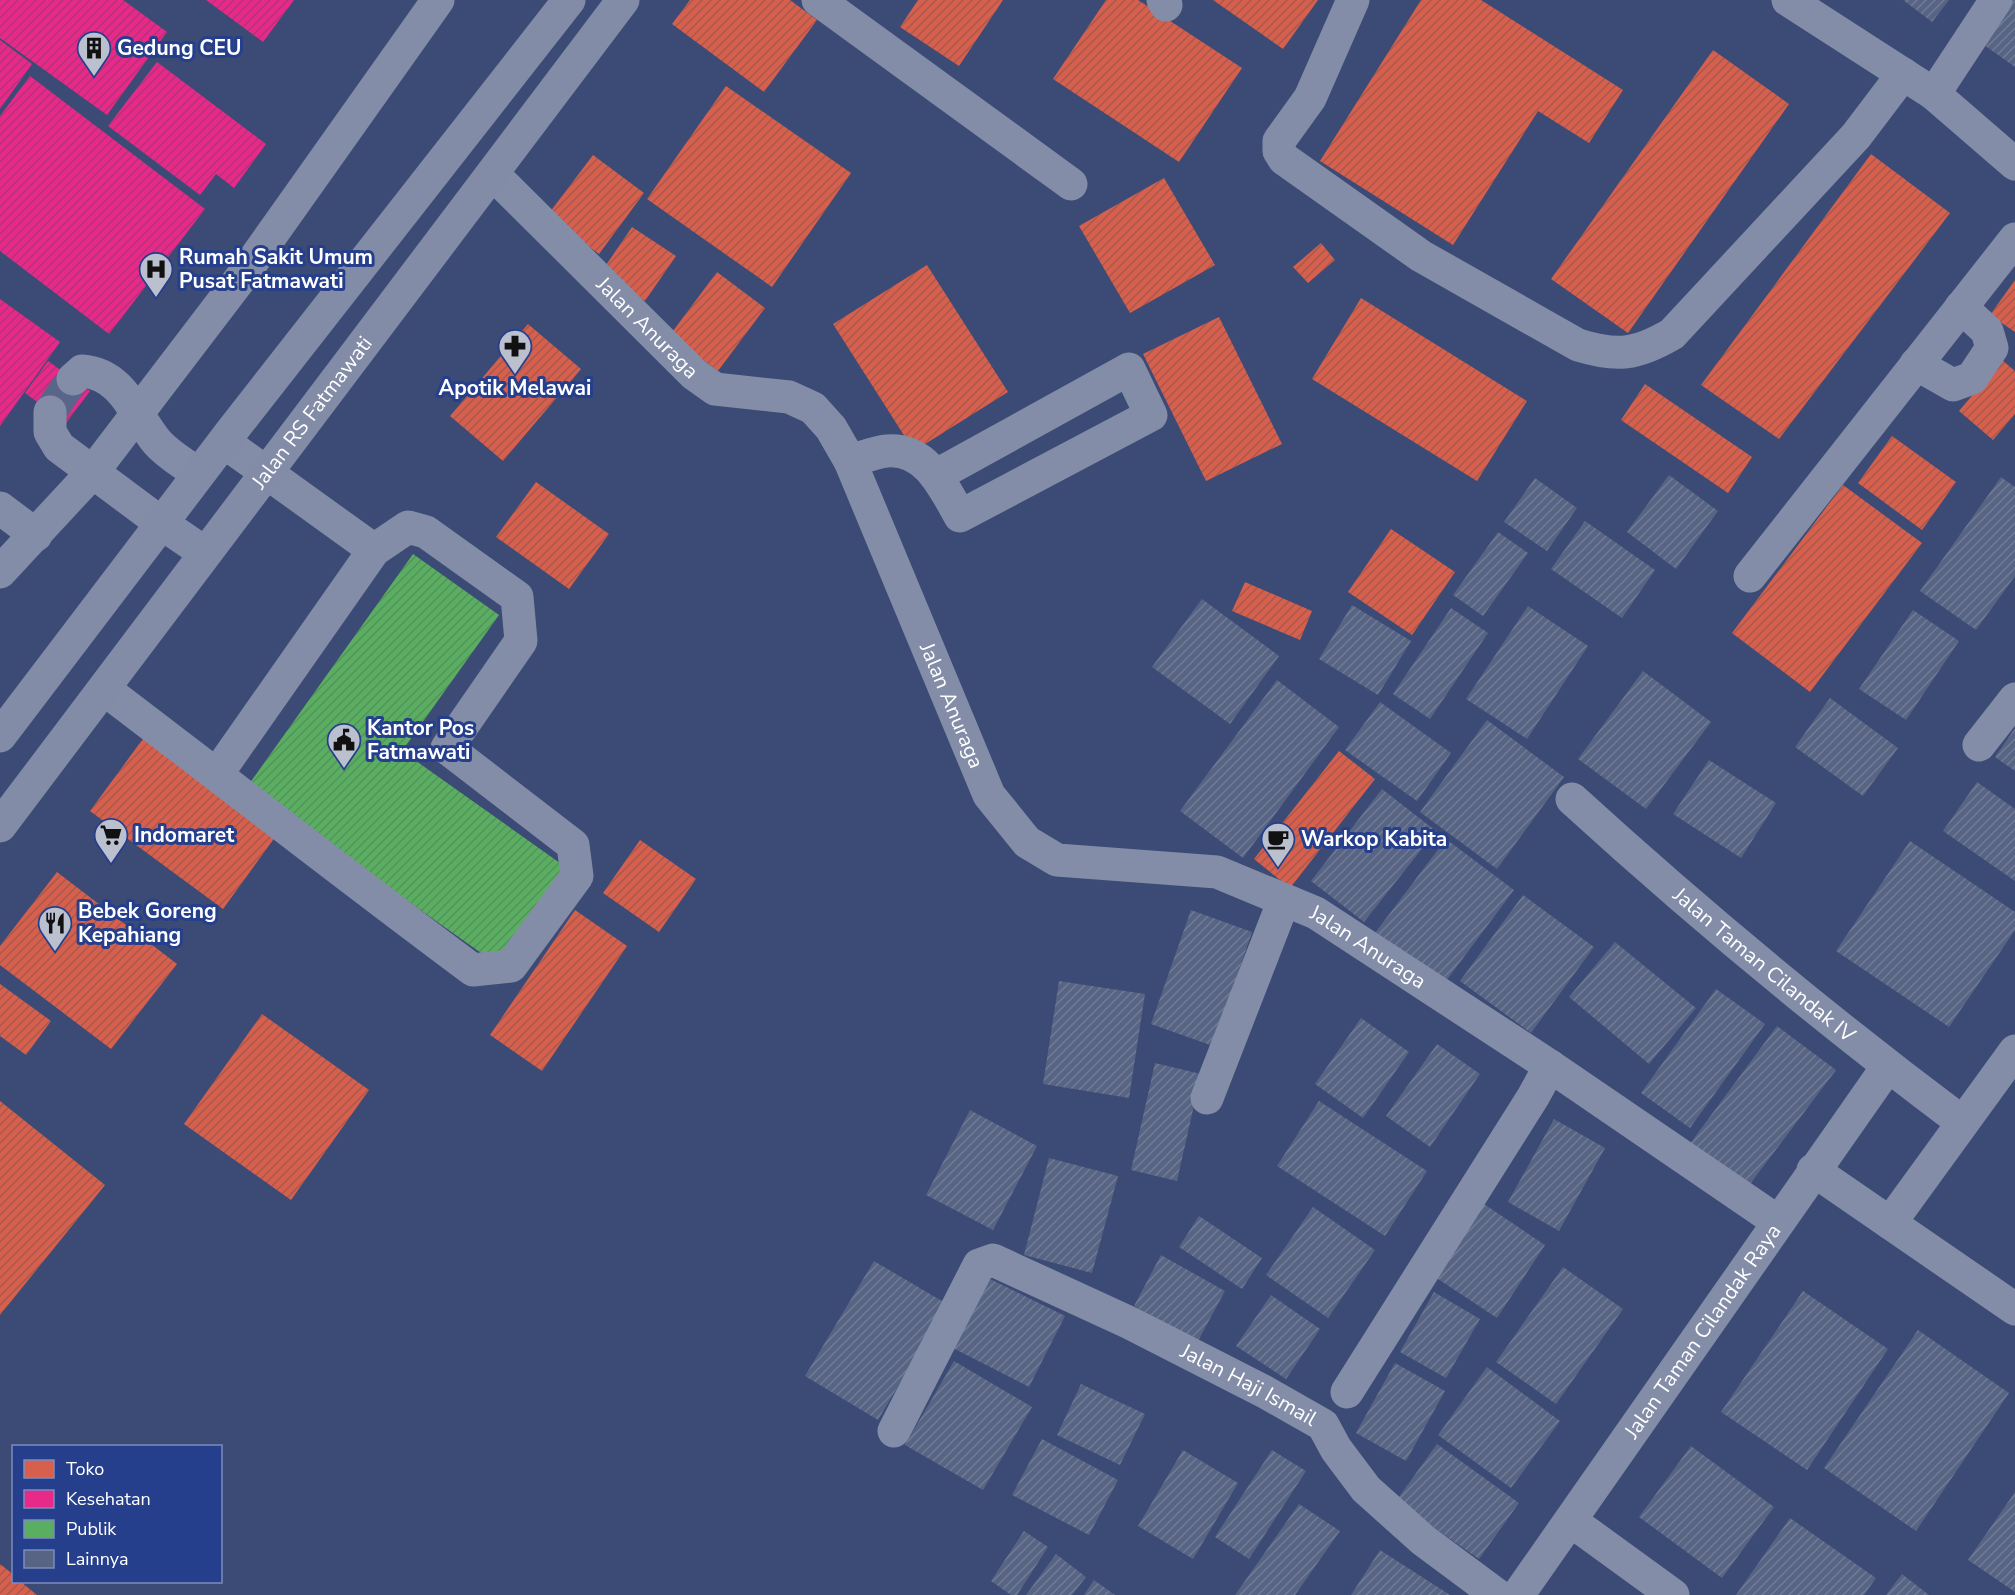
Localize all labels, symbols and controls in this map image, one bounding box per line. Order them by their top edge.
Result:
building icon: Gedung CEU [76,30,112,77]
place label: Gedung CEU [117,34,242,62]
place label: Rumah Sakit Umum Pusat Fatmawati [179,243,373,295]
hospital icon: Rumah Sakit Umum Pusat Fatmawati [138,251,174,298]
street label: Jalan Anuraga [590,270,705,385]
pharmacy icon: Apotik Melawai [497,328,533,375]
street label: Jalan RS Fatmawati [245,330,379,495]
place label: Apotik Melawai [439,374,591,402]
street label: Jalan Anuraga [913,637,990,773]
place label: Kantor Pos Fatmawati [367,714,474,766]
public building icon: Kantor Pos Fatmawati [326,722,362,769]
supermarket icon: Indomaret [93,817,129,864]
place label: Indomaret [134,821,235,849]
cafe icon: Warkop Kabita [1260,821,1296,868]
place label: Warkop Kabita [1301,825,1447,853]
street label: Jalan Taman Cilandak IV [1666,881,1862,1049]
place label: Bebek Goreng Kepahiang [78,897,217,949]
street label: Jalan Anuraga [1305,898,1432,995]
restaurant icon: Bebek Goreng Kepahiang [37,905,73,952]
street label: Jalan Taman Cilandak Raya [1617,1218,1787,1445]
street label: Jalan Haji Ismail [1175,1337,1323,1433]
legend [12,1445,222,1583]
text: Toko [66,1457,104,1481]
text: Kesehatan [66,1487,151,1511]
text: Publik [66,1517,117,1541]
text: Lainnya [66,1547,128,1571]

